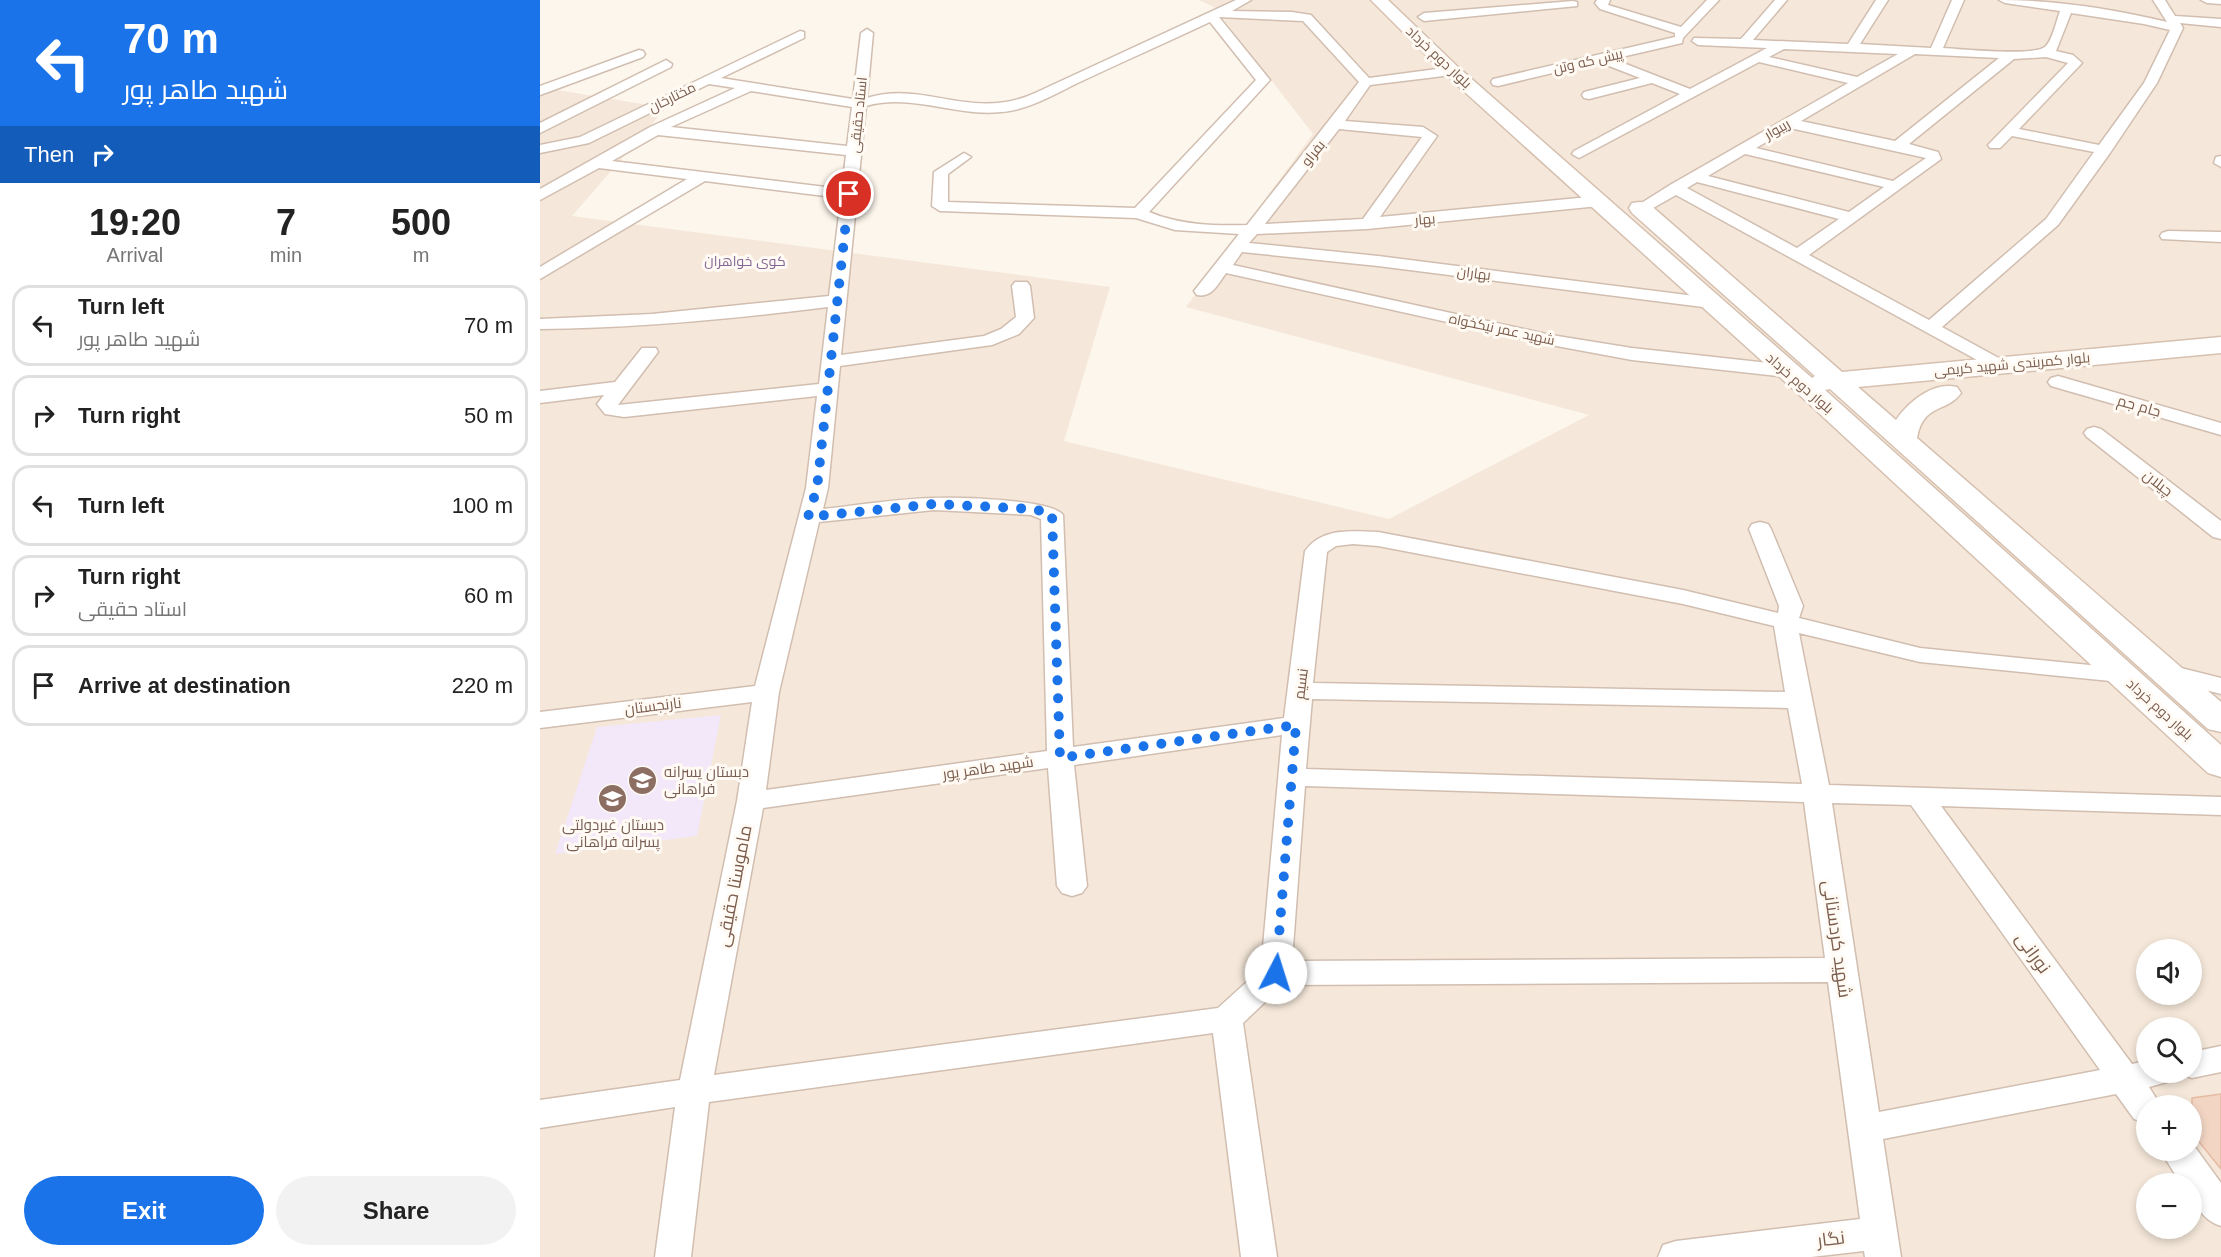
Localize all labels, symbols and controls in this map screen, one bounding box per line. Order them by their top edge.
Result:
text: 70 m [123,15,219,62]
street label: بلوار دوم خرداد [1402,23,1475,93]
icon: left [24,24,102,102]
street label: پیش که وتن [1552,45,1625,79]
text: شهید طاهر پور [123,75,288,105]
street label: استاد حقیقی [846,76,870,154]
street label: مختارخان [646,79,698,115]
street label: ریبوار [1760,115,1793,143]
street label: بفراو [1298,137,1328,169]
icon: right [86,138,119,171]
text: Then [24,142,74,167]
pin [823,168,874,219]
icon: arrive [832,177,865,210]
text: 19:20 [89,202,181,243]
text: 7 [276,202,296,243]
text: 500 [391,202,451,243]
street label: بهار [1413,210,1436,228]
text: Arrival [107,244,163,266]
text: min [270,244,302,266]
text: m [413,244,429,266]
district label: کوی خواهران [704,253,786,269]
street label: بهاران [1456,263,1492,283]
text: Turn left [78,294,164,319]
icon: left [27,309,60,342]
street label: شهید عمر نیکخواه [1448,310,1556,348]
text: 70 m [464,313,513,338]
text: شهید طاهر پور [78,328,200,350]
street label: بلوار دوم خرداد [1762,349,1837,418]
street label: بلوار کمربندی شهید کریمی [1933,349,2091,379]
street label: جام جم [2115,391,2163,422]
icon: right [27,399,60,432]
text: Turn right [78,403,180,428]
text: 50 m [464,403,513,428]
street label: چیلان [2139,466,2176,501]
icon: left [27,489,60,522]
text: Turn left [78,493,164,518]
text: 100 m [452,493,513,518]
text: Turn right [78,564,180,589]
icon: right [27,579,60,612]
text: 60 m [464,583,513,608]
text: استاد حقیقی [78,598,187,620]
street label: نسیم [1290,667,1313,701]
icon: arrive [27,669,60,702]
text: Arrive at destination [78,673,291,698]
text: 220 m [452,673,513,698]
street label: بلوار دوم خرداد [2122,675,2196,744]
street label: نارنجستان [624,694,683,719]
street label: شهید طاهر پور [940,753,1035,784]
place label: دبستان پسرانه فراهانی [664,763,749,799]
school or university icon: دبستان پسرانه فراهانی [627,765,659,797]
school or university icon: دبستان غیردولتی پسرانه فراهانی [597,782,629,814]
place label: دبستان غیردولتی پسرانه فراهانی [562,816,664,852]
street label: ماموستا حقیقی [712,823,757,949]
street label: شهید کردستانی [1818,879,1855,999]
street label: نورانی [2011,929,2054,978]
map controls [2136,939,2202,1239]
button: sound [2136,939,2202,1005]
position arrow [1244,941,1308,1005]
button: search [2136,1017,2202,1083]
button: + [2136,1095,2202,1161]
button: − [2136,1173,2202,1239]
button: Exit [24,1176,264,1245]
button: Share [276,1176,516,1245]
street label: نگار [1815,1227,1846,1252]

